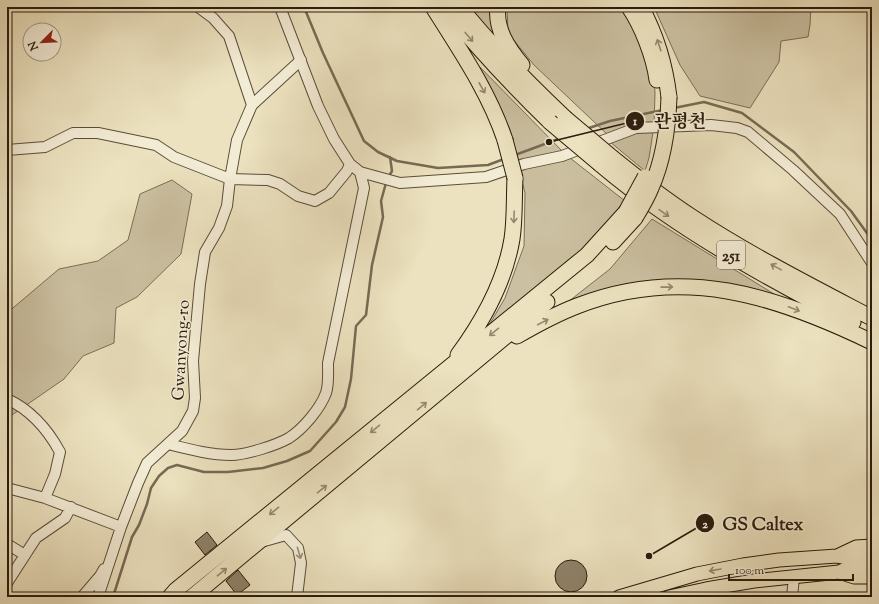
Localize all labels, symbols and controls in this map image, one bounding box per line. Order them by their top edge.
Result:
north arrow [22,22,62,62]
one-way arrow [464,32,473,42]
text: N [25,38,43,54]
one-way arrow [654,39,662,51]
one-way arrow [479,82,487,94]
callout: 관평천 [625,106,714,136]
text: 관평천 [654,110,706,136]
text: 1 [632,113,638,131]
one-way arrow [659,209,670,217]
one-way arrow [510,210,517,223]
road number: 251 [717,241,745,269]
one-way arrow [770,263,782,270]
one-way arrow [660,283,673,291]
street label: Gwanyong-ro [167,299,197,401]
one-way arrow [788,305,800,313]
one-way arrow [537,317,549,325]
one-way arrow [489,328,500,336]
one-way arrow [417,402,427,411]
one-way arrow [370,425,381,434]
one-way arrow [317,485,327,494]
one-way arrow [269,507,280,516]
callout: GS Caltex [695,508,812,538]
text: GS Caltex [723,513,804,539]
text: 2 [702,516,708,534]
one-way arrow [296,547,303,560]
scale bar [729,556,853,582]
text: 100 m [735,562,764,580]
one-way arrow [708,567,721,575]
one-way arrow [217,568,227,577]

